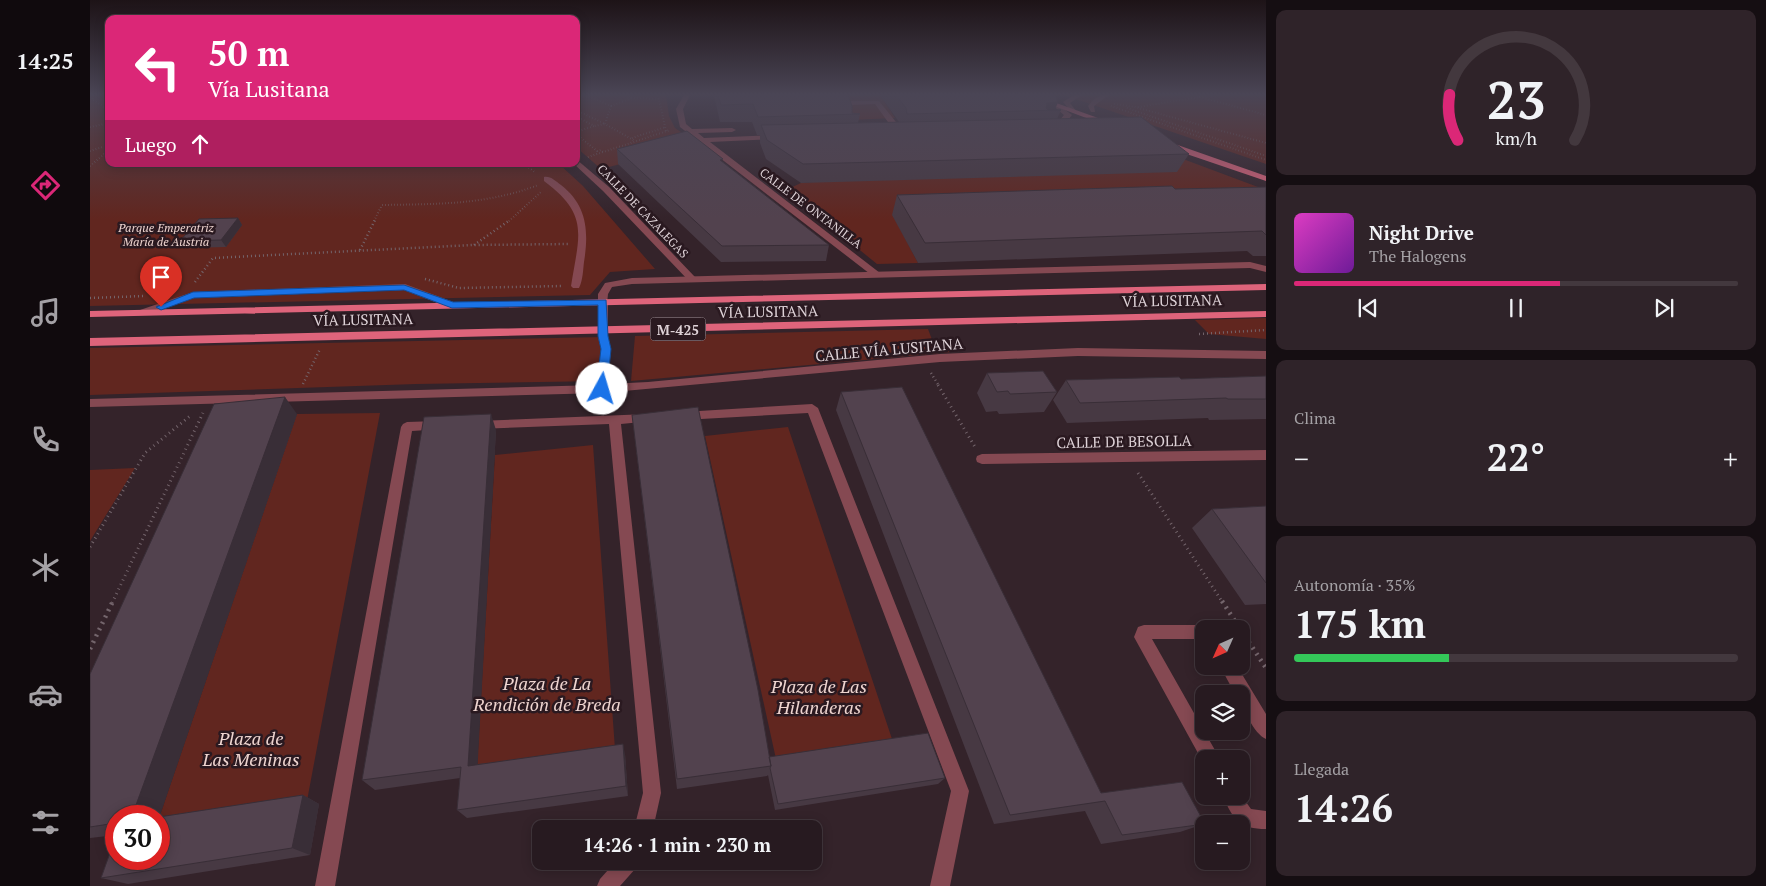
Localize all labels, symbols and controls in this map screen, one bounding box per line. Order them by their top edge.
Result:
text: 50 m [208,30,289,76]
icon: left [125,35,190,100]
text: 14:25 [16,46,74,75]
text: 23 [1487,65,1545,134]
text: Vía Lusitana [208,74,330,103]
text: km/h [1495,126,1537,150]
icon: ahead [186,130,214,158]
text: Luego [125,132,176,157]
street label: CALLE DE CAZALEGAS [594,161,692,261]
street label: CALLE DE ONTANILLA [757,165,866,252]
icon: directions [28,168,63,203]
park label: Parque Emperatriz María de Austria [117,220,215,249]
text: Night Drive [1369,220,1474,245]
text: The Halogens [1369,245,1467,267]
pin [140,256,182,307]
icon: arrive [147,263,175,291]
street label: VÍA LUSITANA [1122,289,1223,311]
icon: previous [1354,294,1382,322]
icon: pause [1502,294,1530,322]
icon: next [1650,294,1678,322]
icon: music [28,295,63,330]
street label: VÍA LUSITANA [718,300,819,322]
street label: VÍA LUSITANA [313,308,414,330]
road number: M-425 [650,318,706,340]
street label: CALLE VÍA LUSITANA [814,333,964,365]
position arrow [575,362,627,414]
text: Clima [1294,407,1336,429]
icon: phone [28,422,63,457]
street label: CALLE DE BESOLLA [1056,430,1193,452]
text: 22° [1487,432,1545,482]
text: − [1294,440,1309,477]
text: + [1723,440,1738,477]
icon: climate [28,550,63,585]
text: Autonomía · 35% [1294,574,1416,596]
text: 175 km [1294,599,1426,649]
north arrow [1195,620,1250,675]
map controls [1195,620,1250,870]
park label: Plaza de La Rendición de Breda [472,671,621,716]
park label: Plaza de Las Hilanderas [770,674,867,719]
icon: car [28,677,63,712]
button: layers [1195,685,1250,740]
park label: Plaza de Las Meninas [202,726,299,771]
button: + [1195,750,1250,805]
text: Llegada [1294,758,1349,780]
text: 14:26 [1294,783,1393,833]
icon: filters [28,805,63,840]
speed limit sign: 30 [105,805,170,870]
button: − [1195,815,1250,870]
text: 14:26 · 1 min · 230 m [583,832,771,857]

